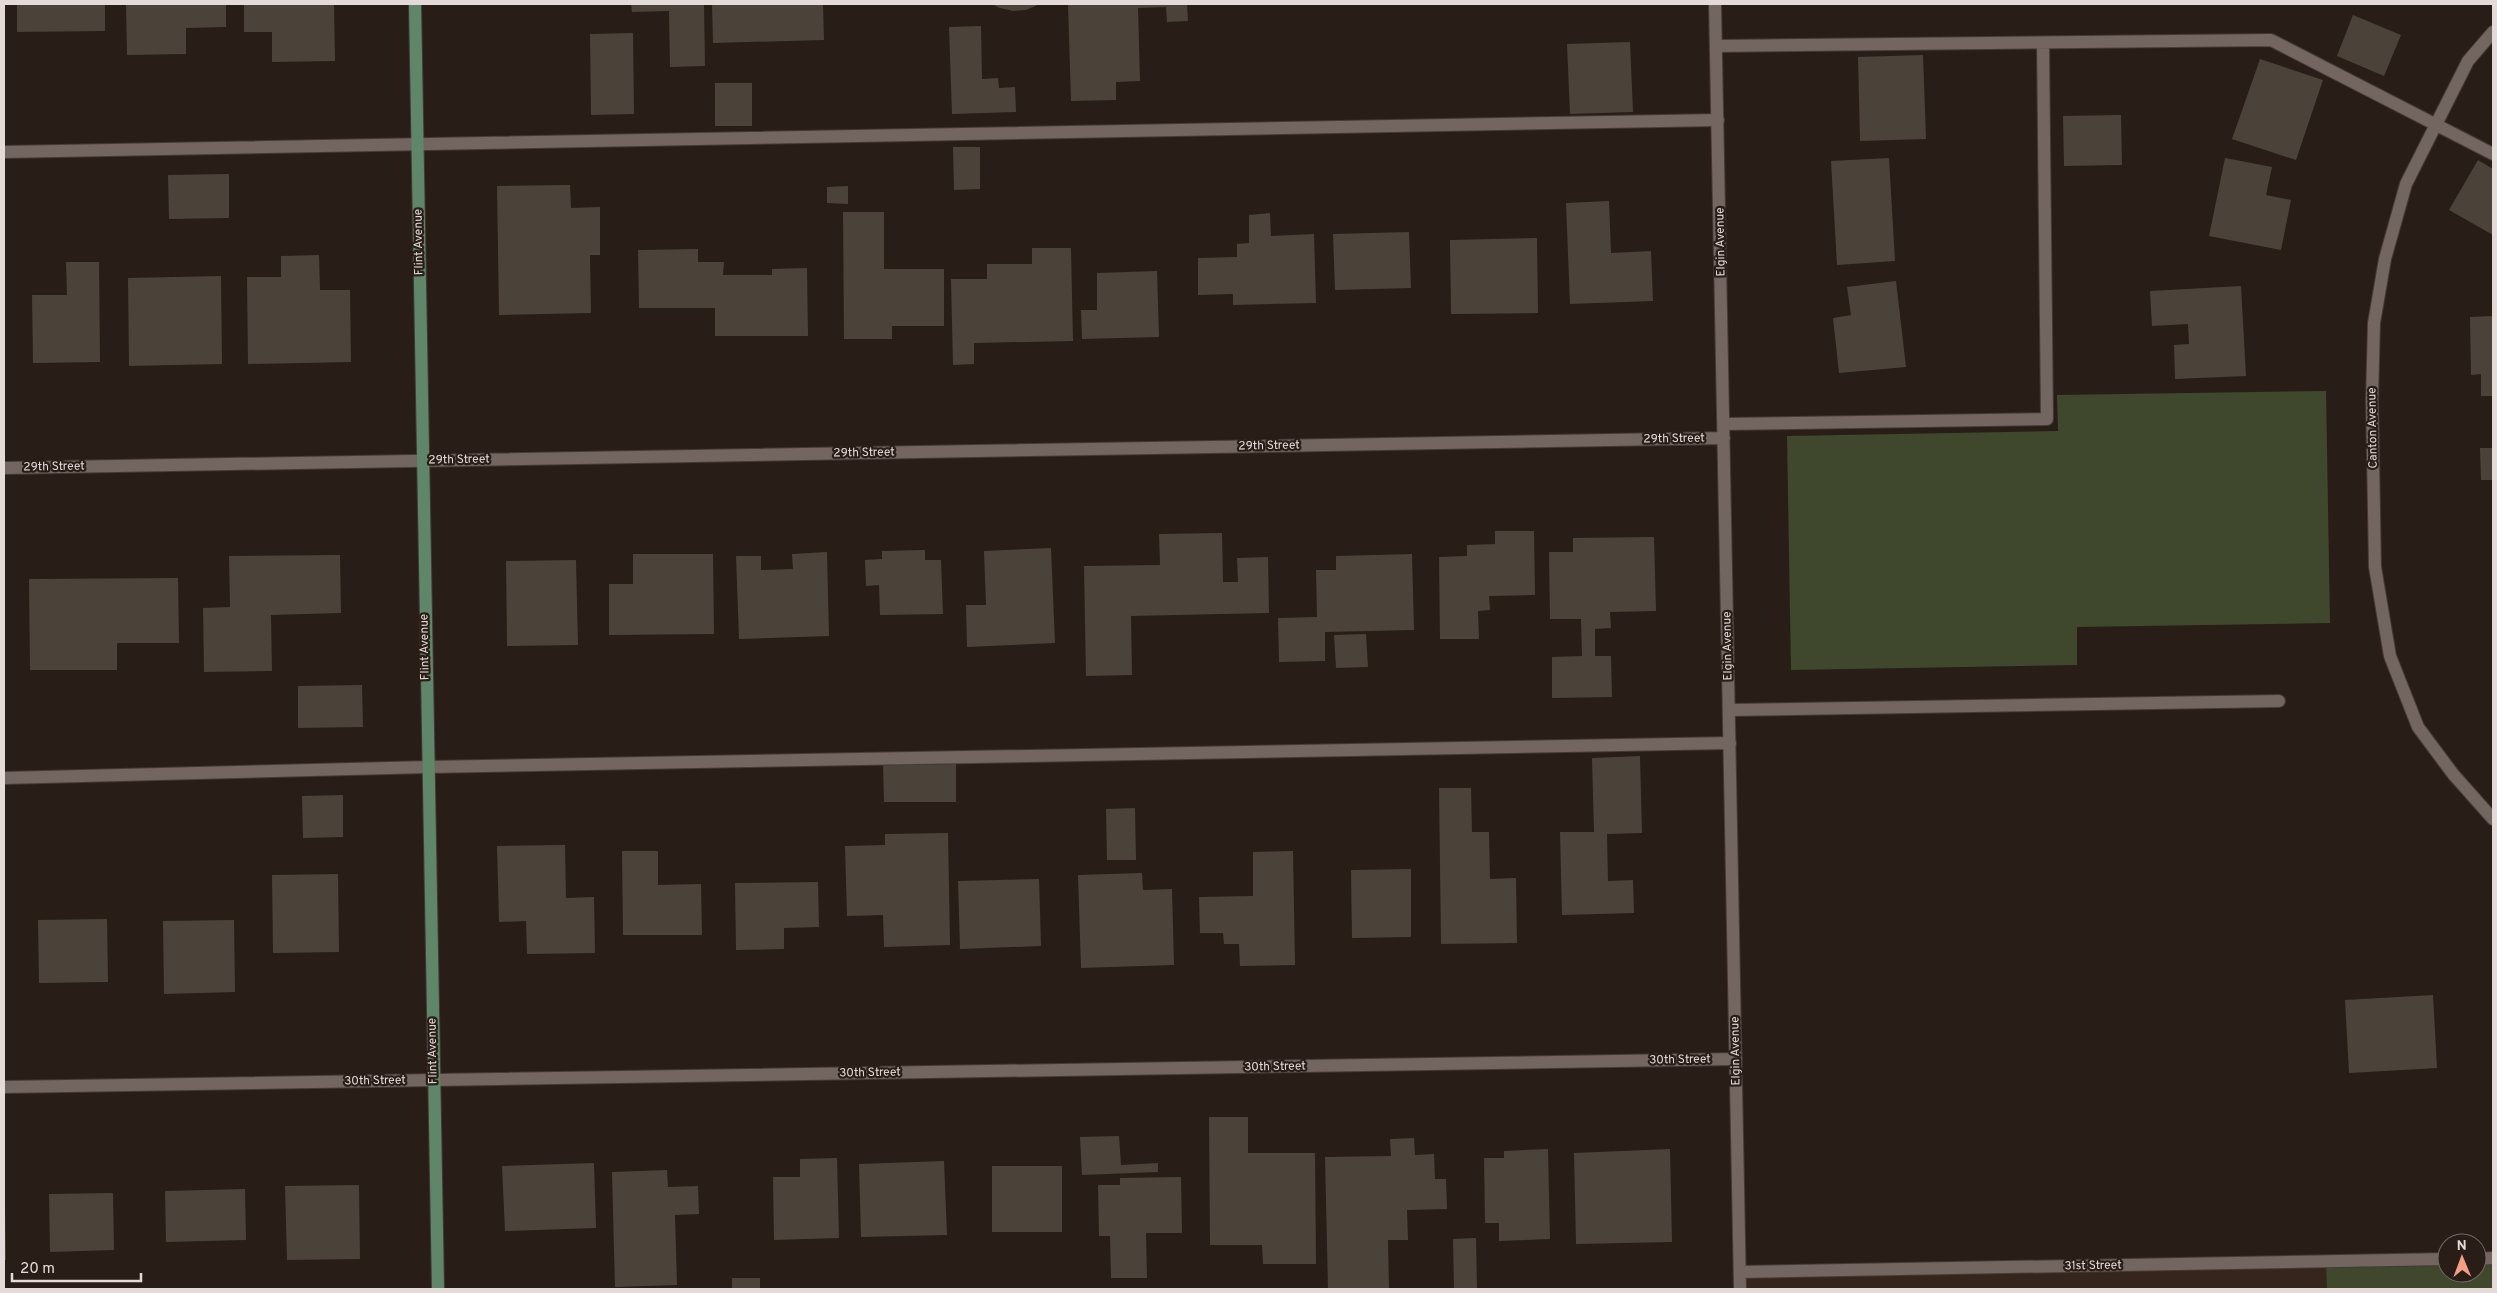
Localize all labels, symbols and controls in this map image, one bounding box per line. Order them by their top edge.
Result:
street label: Elgin Avenue [1712,207,1730,277]
street label: Flint Avenue [410,209,428,275]
street label: Canton Avenue [2364,387,2382,469]
street label: 29th Street [1643,430,1705,448]
street label: 29th Street [1238,437,1300,455]
street label: 29th Street [833,444,895,462]
street label: 29th Street [428,451,490,469]
street label: 29th Street [23,458,85,476]
street label: Elgin Avenue [1719,611,1737,681]
street label: Flint Avenue [416,614,434,680]
street label: Elgin Avenue [1727,1016,1745,1086]
street label: Flint Avenue [424,1018,442,1084]
street label: 30th Street [1649,1051,1711,1069]
street label: 30th Street [1244,1058,1306,1076]
street label: 30th Street [839,1064,901,1082]
street label: 30th Street [344,1072,406,1090]
north arrow [2437,1233,2487,1283]
text: N [2457,1238,2467,1255]
scale bar [12,1250,141,1282]
street label: 31st Street [2064,1258,2122,1274]
text: 20 m [20,1260,55,1279]

